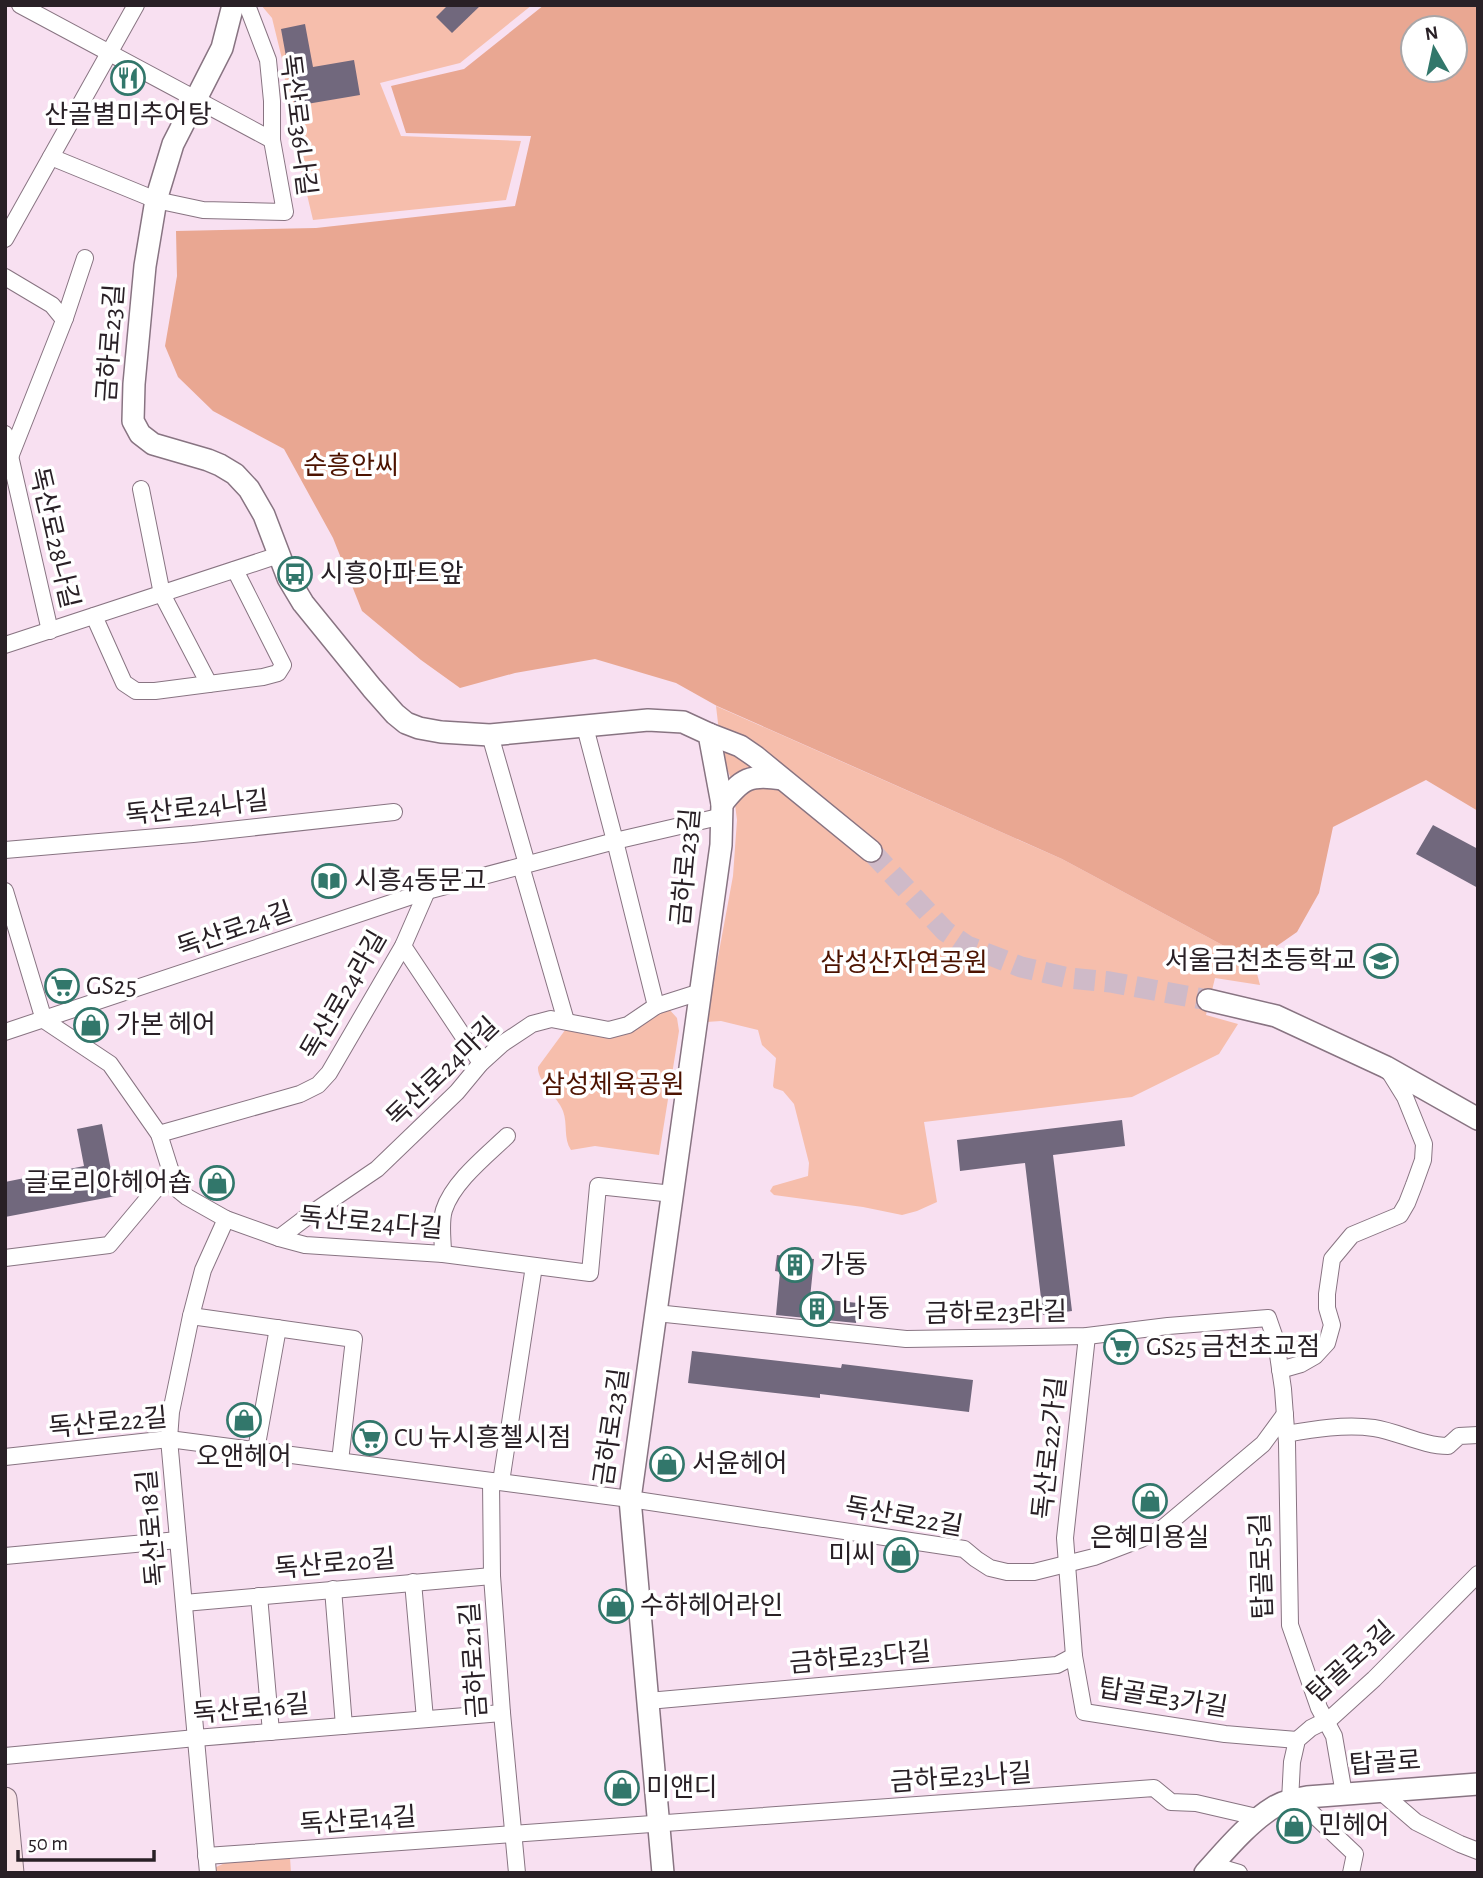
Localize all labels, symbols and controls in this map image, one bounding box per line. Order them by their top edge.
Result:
north arrow [1399,14,1469,84]
text: N [1424,23,1440,44]
street label: 독산로36나길 [276,53,321,197]
restaurant icon: 산골별미추어탕 [109,59,147,97]
place label: 산골별미추어탕 [44,101,212,128]
street label: 금하로23길 [93,283,128,403]
park label: 순흥안씨 [303,452,399,479]
street label: 독산로28나길 [25,465,84,611]
bus stop icon: 시흥아파트앞 [276,555,314,593]
place label: 시흥아파트앞 [320,560,464,587]
street label: 독산로24나길 [124,787,270,828]
street label: 금하로23길 [667,807,704,927]
library icon: 시흥4동문고 [310,862,348,900]
place label: 시흥4동문고 [354,867,486,894]
street label: 독산로24길 [174,897,296,962]
street label: 독산로24라길 [296,926,391,1064]
school or university icon: 서울금천초등학교 [1362,942,1400,980]
place label: 서울금천초등학교 [1165,947,1356,974]
park label: 삼성산자연공원 [820,949,988,976]
supermarket icon: GS25 [43,967,81,1005]
place label: GS25 [86,973,137,999]
shop icon: 가본 헤어 [72,1006,110,1044]
place label: 가본 헤어 [116,1011,216,1038]
street label: 독산로24마길 [382,1012,504,1131]
park label: 삼성체육공원 [541,1071,685,1098]
shop icon: 글로리아헤어숍 [198,1164,236,1202]
place label: 글로리아헤어숍 [25,1169,192,1196]
street label: 독산로24다길 [298,1203,444,1242]
building icon: 가동 [776,1246,814,1284]
place label: 가동 [820,1251,868,1278]
building icon: 나동 [798,1290,836,1328]
place label: 나동 [842,1295,890,1322]
street label: 금하로23라길 [925,1298,1067,1327]
supermarket icon: GS25 금천초교점 [1102,1328,1140,1366]
place label: GS25 금천초교점 [1146,1333,1320,1360]
street label: 금하로23길 [590,1367,633,1487]
street label: 독산로22가길 [1029,1375,1070,1521]
shop icon: 오앤헤어 [225,1401,263,1439]
street label: 독산로22길 [47,1404,169,1441]
supermarket icon: CU 뉴시흥첼시점 [351,1419,389,1457]
place label: CU 뉴시흥첼시점 [394,1424,572,1451]
place label: 오앤헤어 [196,1443,292,1470]
shop icon: 서윤헤어 [648,1445,686,1483]
place label: 서윤헤어 [692,1450,788,1477]
street label: 독산로18길 [133,1469,170,1587]
shop icon: 은혜미용실 [1131,1482,1169,1520]
street label: 독산로22길 [843,1493,965,1540]
street label: 탑골로5길 [1246,1512,1277,1620]
place label: 은혜미용실 [1090,1524,1210,1551]
shop icon: 미씨 [882,1536,920,1574]
place label: 미씨 [828,1541,876,1568]
street label: 독산로20길 [273,1545,397,1582]
shop icon: 수하헤어라인 [597,1587,635,1625]
place label: 수하헤어라인 [640,1592,784,1619]
street label: 금하로21길 [456,1601,491,1719]
street label: 탑골로3길 [1302,1616,1399,1707]
street label: 금하로23다길 [788,1638,932,1677]
street label: 탑골로3가길 [1097,1674,1230,1721]
street label: 독산로16길 [192,1690,310,1727]
street label: 탑골로 [1348,1747,1422,1778]
street label: 금하로23나길 [889,1759,1033,1796]
shop icon: 미앤디 [603,1769,641,1807]
place label: 미앤디 [646,1774,718,1801]
street label: 독산로14길 [299,1803,417,1838]
shop icon: 민헤어 [1275,1807,1313,1845]
place label: 민헤어 [1318,1812,1390,1839]
scale bar [18,1818,154,1862]
text: 50 m [28,1833,68,1854]

